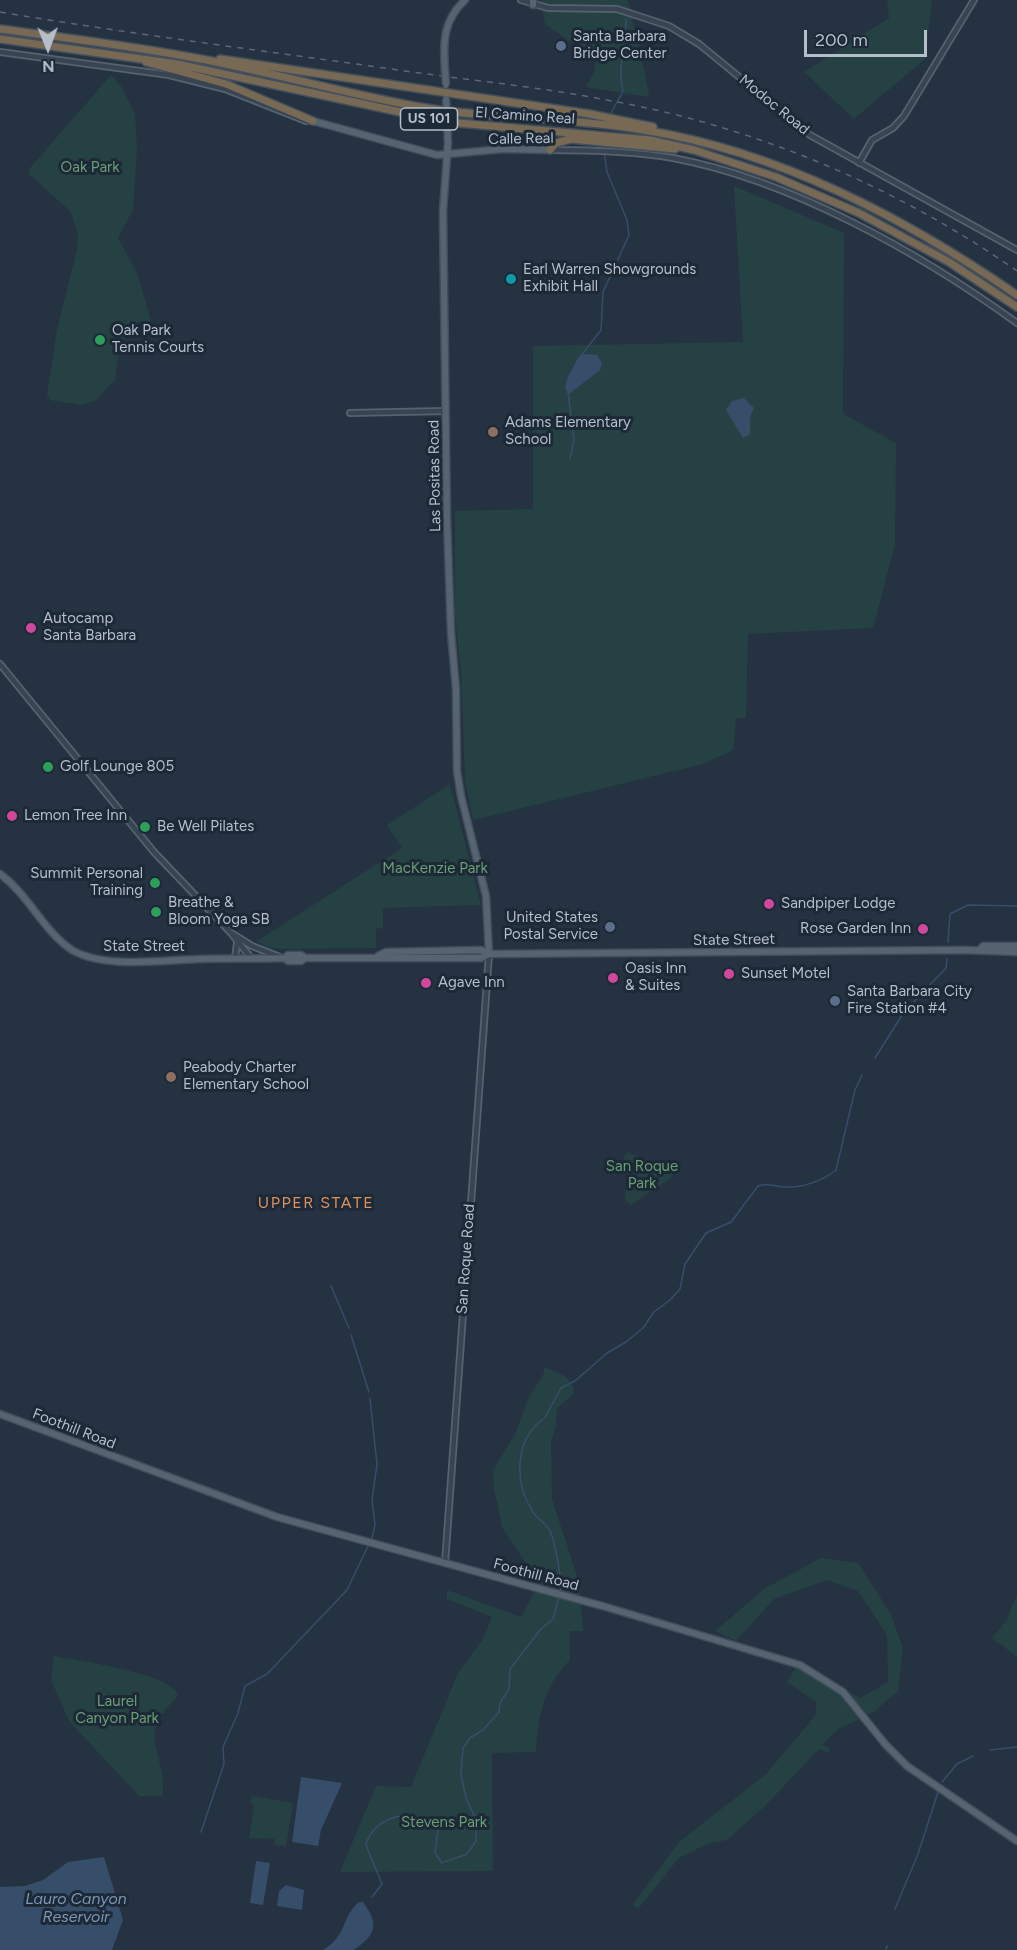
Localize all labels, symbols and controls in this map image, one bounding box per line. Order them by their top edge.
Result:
north arrow [18,18,78,78]
scale bar [807,18,930,56]
place label: Santa Barbara Bridge Center [573,28,666,63]
text: 200 m [815,29,868,51]
marker: Santa Barbara Bridge Center [554,39,568,53]
text: N [42,57,55,76]
street label: Modoc Road [735,71,813,139]
street label: El Camino Real [475,104,575,128]
road number: US 101 [400,108,458,130]
street label: Calle Real [488,129,554,149]
park label: Oak Park [61,159,119,177]
place label: Earl Warren Showgrounds Exhibit Hall [523,261,696,296]
marker: Earl Warren Showgrounds Exhibit Hall [504,272,518,286]
place label: Oak Park Tennis Courts [112,322,204,357]
marker: Oak Park Tennis Courts [93,333,107,347]
place label: Adams Elementary School [505,414,631,449]
street label: Las Positas Road [425,420,445,532]
marker: Adams Elementary School [486,425,500,439]
place label: Autocamp Santa Barbara [43,610,136,645]
marker: Autocamp Santa Barbara [24,621,38,635]
place label: Golf Lounge 805 [60,758,174,776]
marker: Golf Lounge 805 [41,760,55,774]
place label: Lemon Tree Inn [24,807,127,825]
marker: Lemon Tree Inn [5,809,19,823]
place label: Be Well Pilates [157,818,254,836]
marker: Be Well Pilates [138,820,152,834]
park label: MacKenzie Park [382,860,488,878]
place label: Summit Personal Training [30,865,143,900]
marker: Summit Personal Training [148,876,162,890]
place label: Breathe & Bloom Yoga SB [168,894,270,929]
place label: Sandpiper Lodge [781,895,895,913]
marker: Sandpiper Lodge [762,897,776,911]
marker: Breathe & Bloom Yoga SB [149,905,163,919]
place label: United States Postal Service [503,909,598,944]
marker: United States Postal Service [603,920,617,934]
place label: Rose Garden Inn [800,920,911,938]
marker: Rose Garden Inn [916,922,930,936]
street label: State Street [693,930,775,950]
street label: State Street [103,938,185,956]
place label: Oasis Inn & Suites [625,960,686,995]
place label: Sunset Motel [741,965,830,983]
marker: Sunset Motel [722,967,736,981]
marker: Oasis Inn & Suites [606,971,620,985]
place label: Agave Inn [438,974,505,992]
marker: Agave Inn [419,976,433,990]
place label: Santa Barbara City Fire Station #4 [847,983,972,1018]
marker: Santa Barbara City Fire Station #4 [828,994,842,1008]
place label: Peabody Charter Elementary School [183,1059,309,1094]
marker: Peabody Charter Elementary School [164,1070,178,1084]
park label: San Roque Park [606,1158,678,1193]
district label: UPPER STATE [258,1193,374,1213]
street label: San Roque Road [453,1203,479,1315]
street label: Foothill Road [30,1405,118,1453]
street label: Foothill Road [491,1555,581,1595]
park label: Laurel Canyon Park [75,1693,159,1728]
park label: Stevens Park [401,1814,487,1832]
water label: Lauro Canyon Reservoir [25,1889,127,1927]

